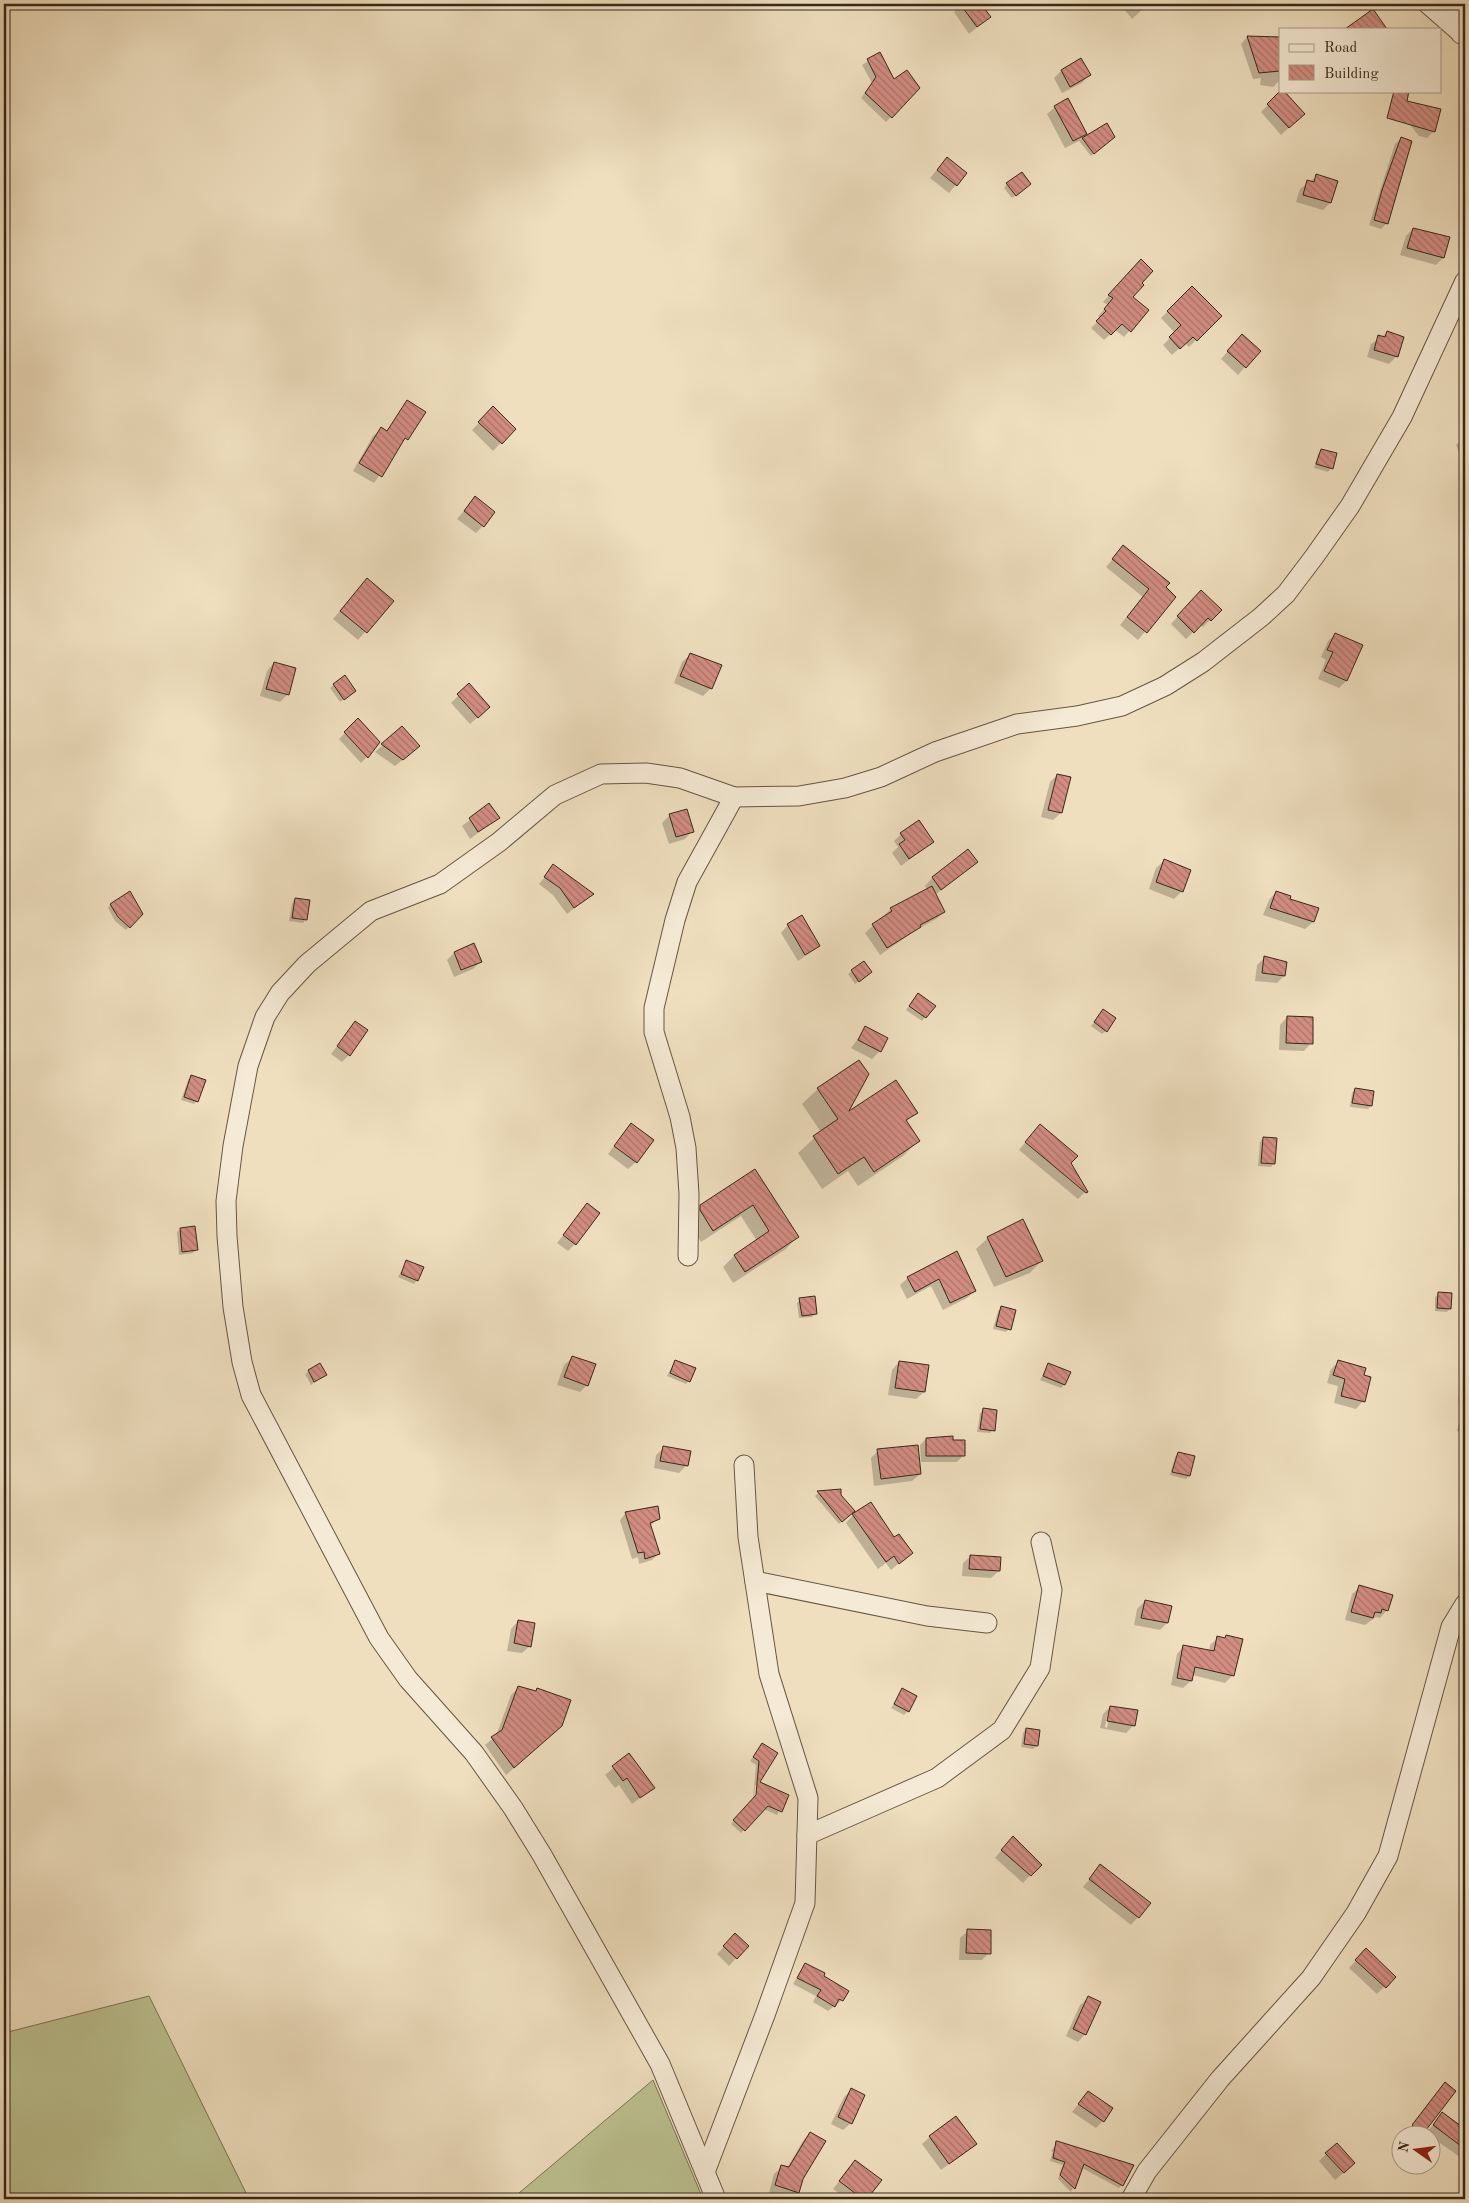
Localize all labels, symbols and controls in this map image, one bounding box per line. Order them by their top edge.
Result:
legend [1279,28,1442,92]
text: Road [1324,41,1358,56]
text: Building [1324,67,1379,82]
north arrow [1392,2126,1442,2176]
text: N [1396,2140,1413,2154]

